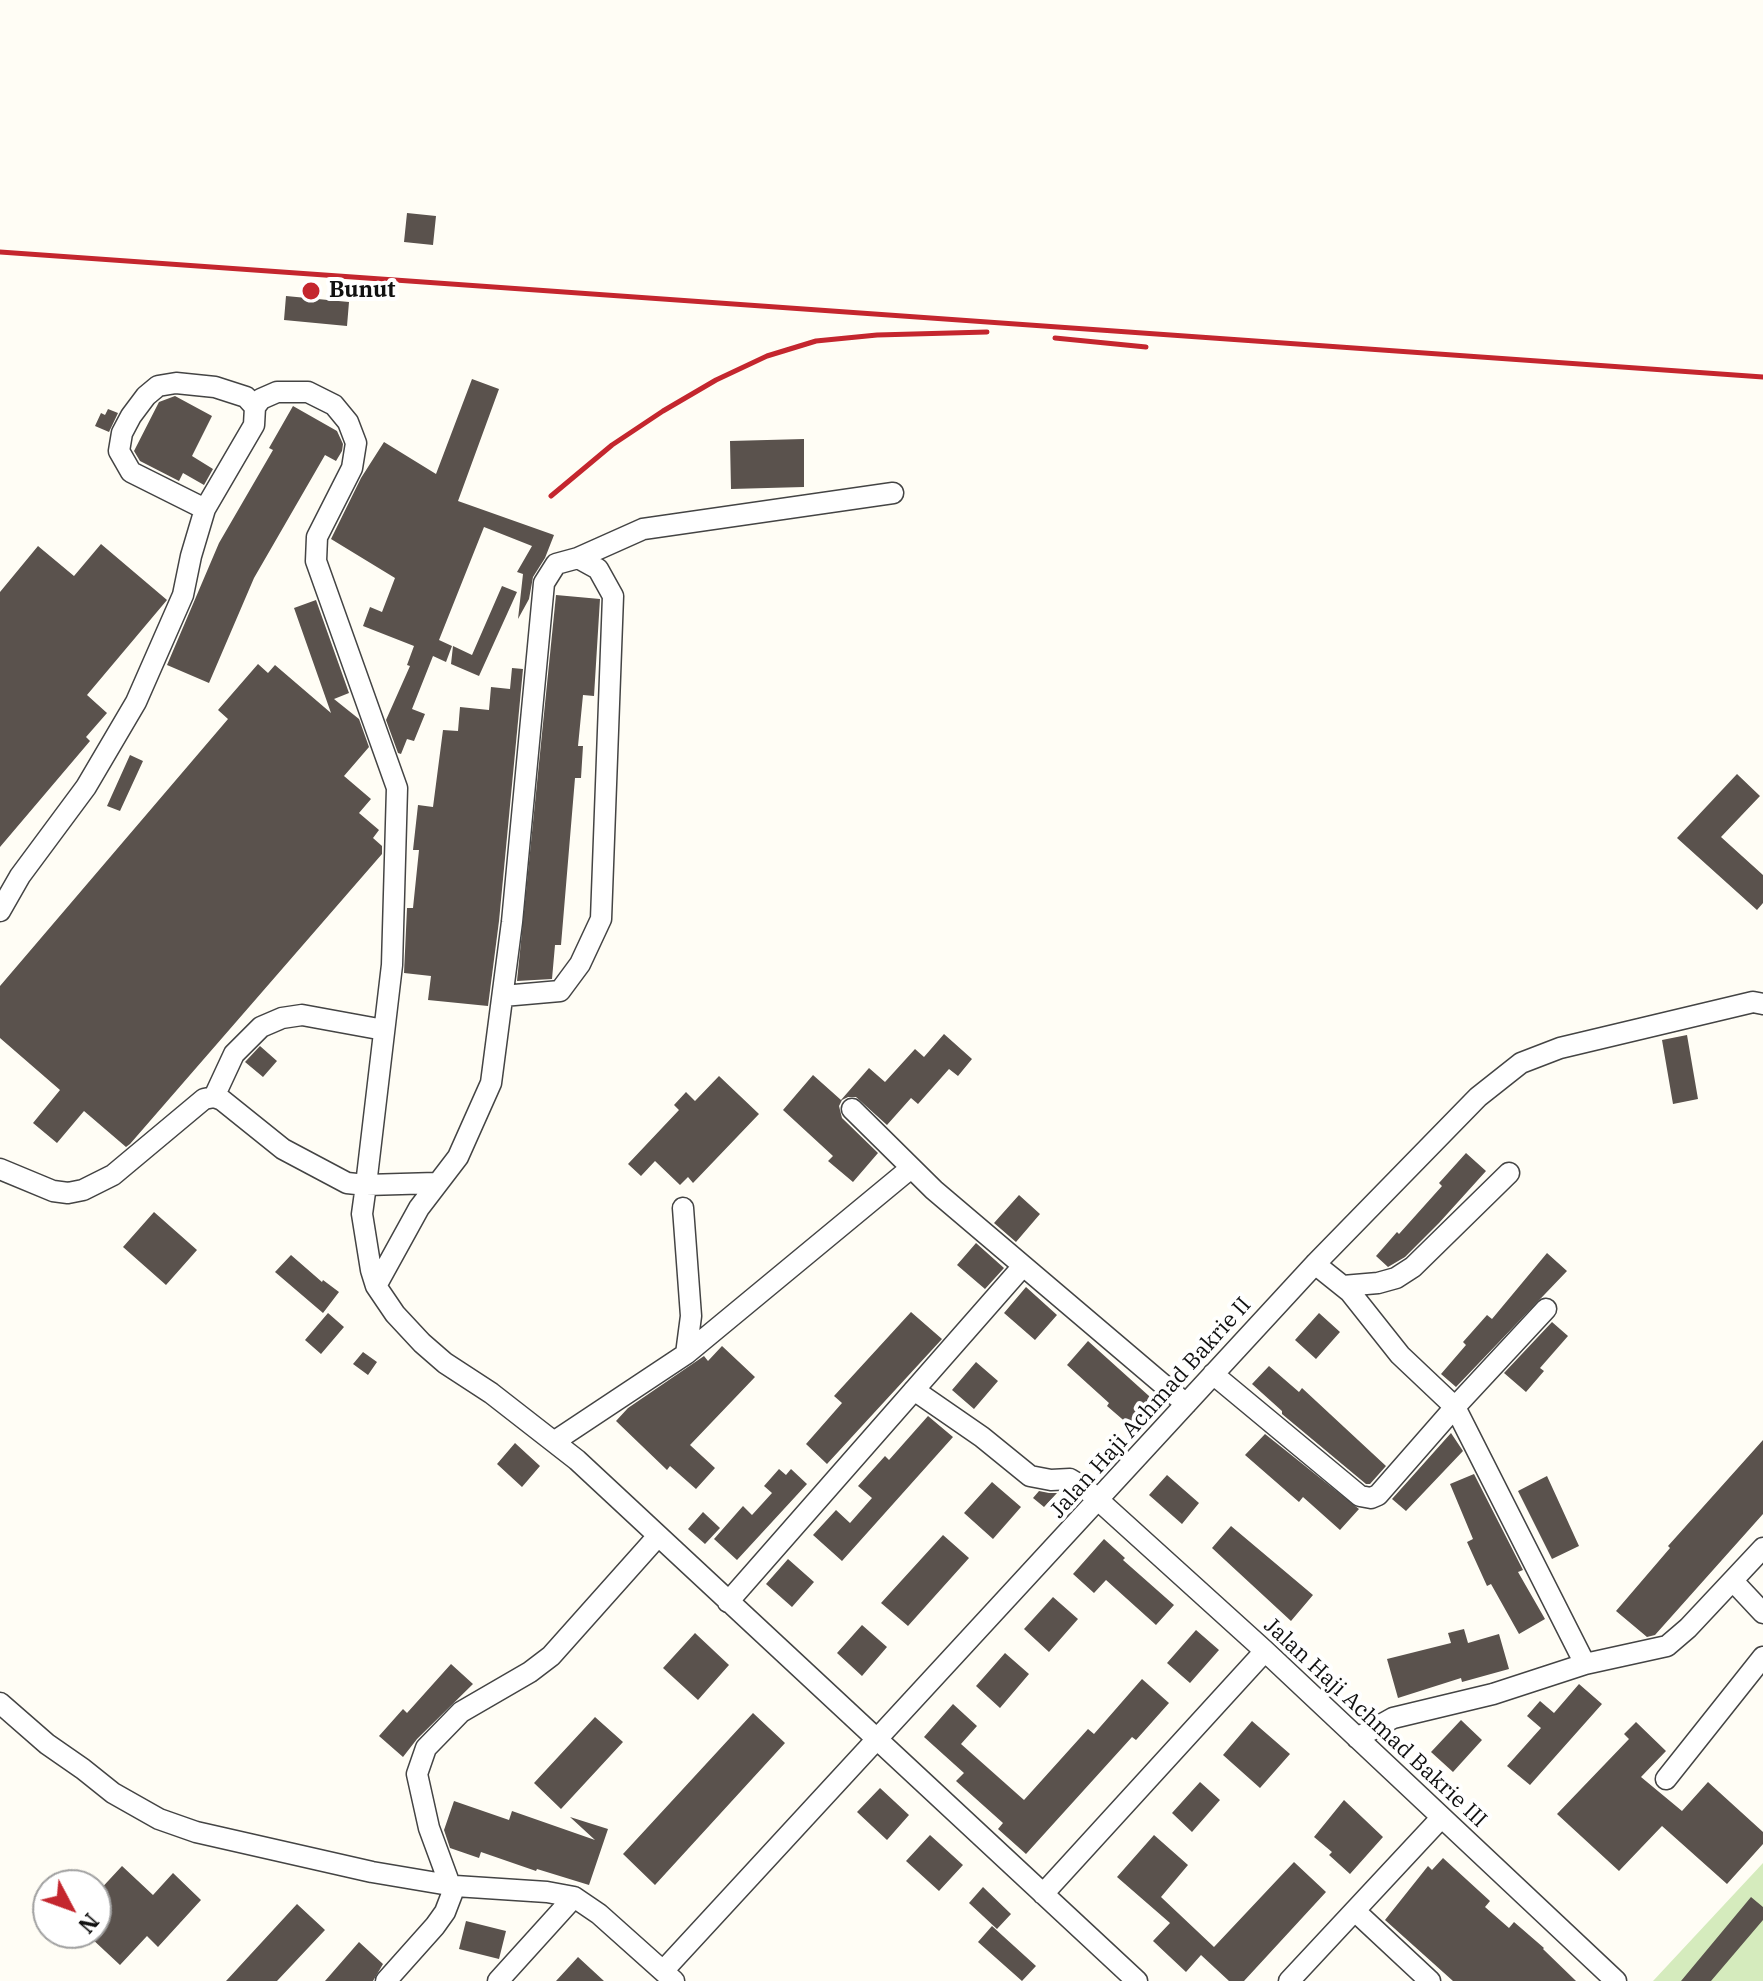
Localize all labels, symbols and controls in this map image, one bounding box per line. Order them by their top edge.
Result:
place label: Bunut [329,278,396,304]
marker: Bunut [300,280,322,302]
street label: Jalan Haji Achmad Bakrie II [1045,1292,1257,1524]
street label: Jalan Haji Achmad Bakrie III [1258,1613,1492,1833]
north arrow [32,1869,112,1949]
text: N [72,1908,106,1940]

